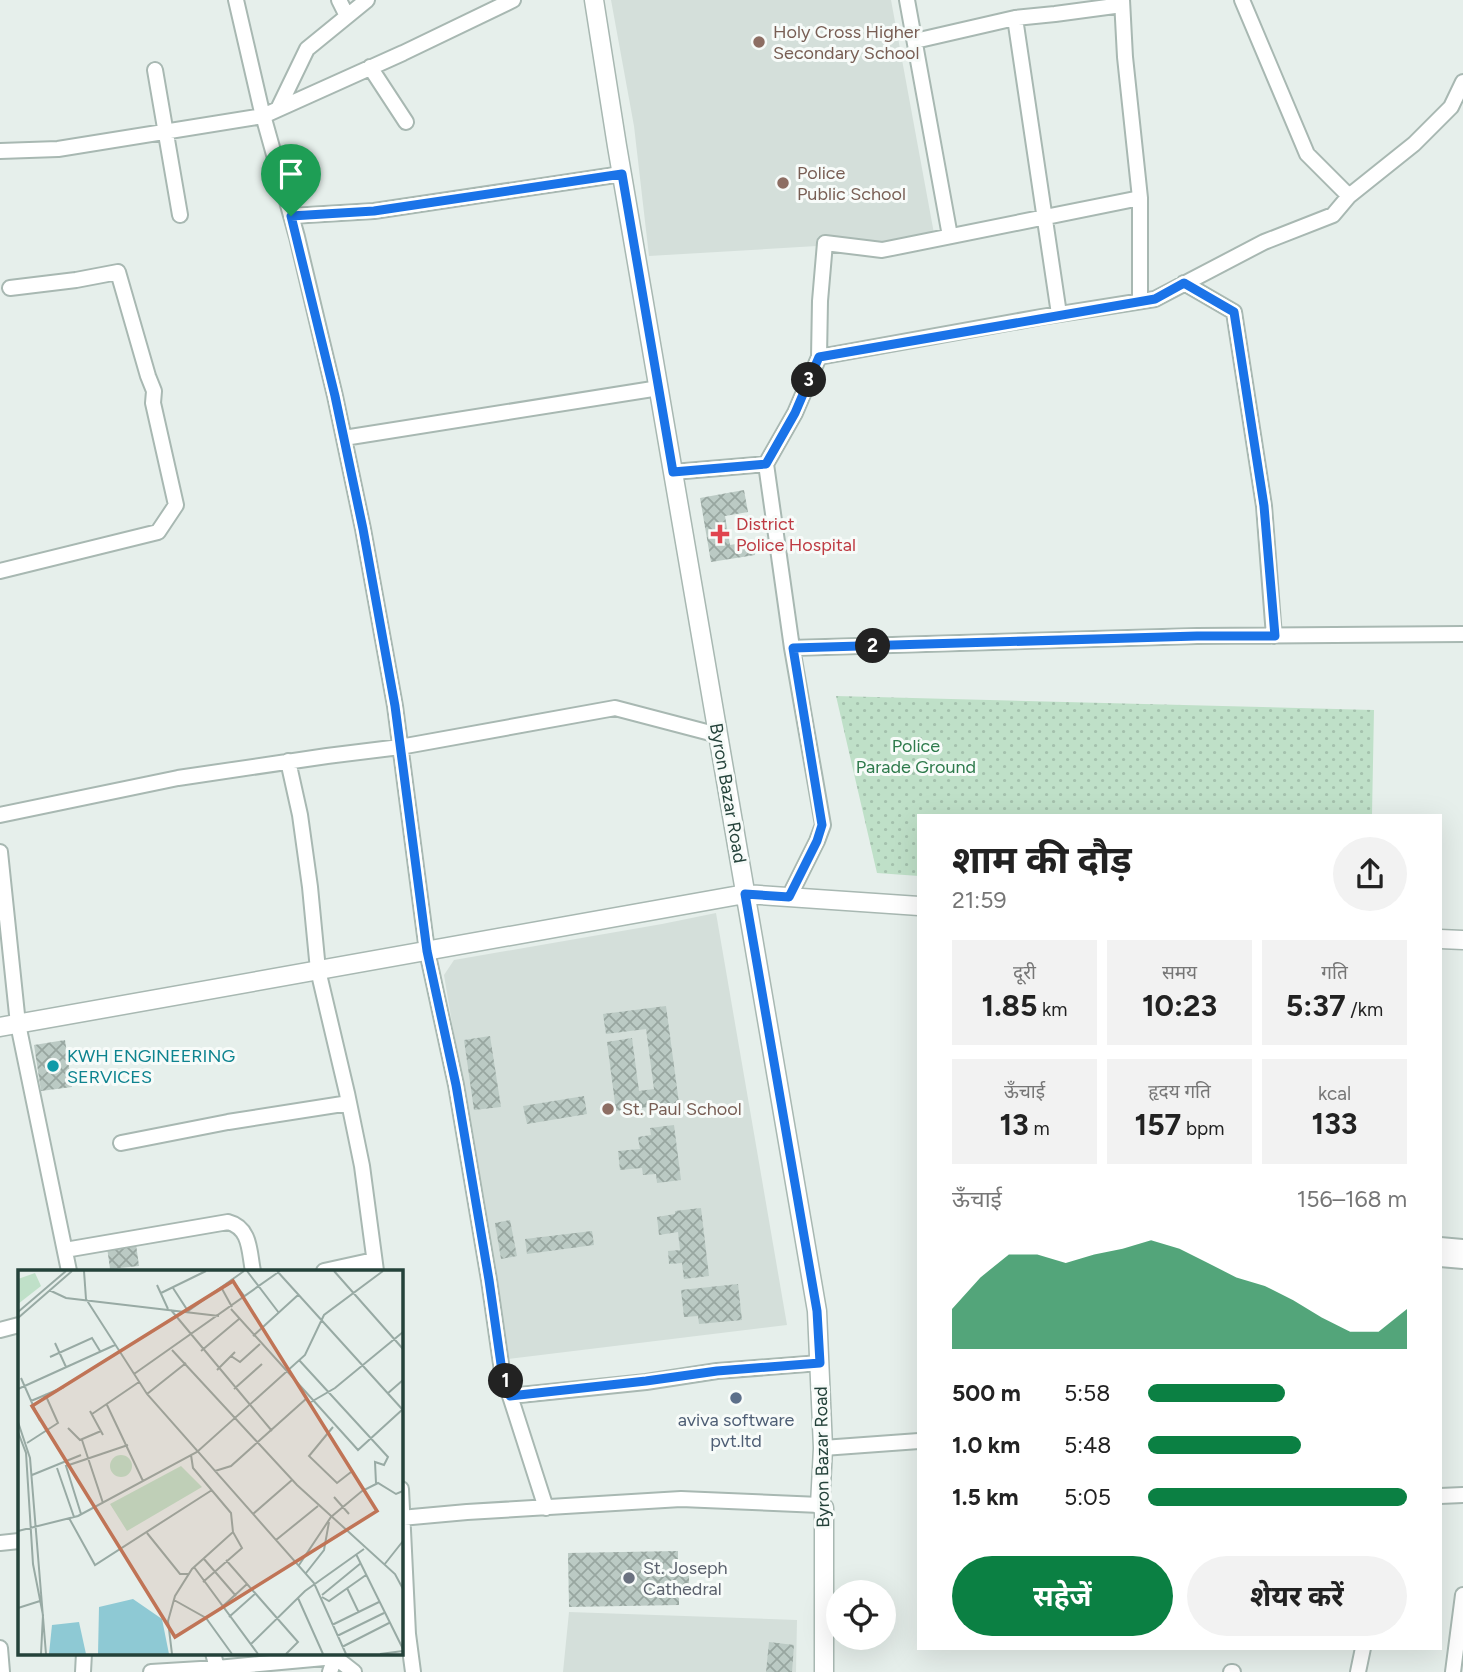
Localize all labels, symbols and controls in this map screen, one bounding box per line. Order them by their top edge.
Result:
place label: Holy Cross Higher Secondary School [773,21,920,64]
marker: Holy Cross Higher Secondary School [751,34,767,50]
pin [261,144,321,216]
icon: arrive [272,155,310,193]
place label: Police Public School [797,162,906,205]
marker: Police Public School [775,175,791,191]
pin: 3 [792,362,826,398]
text: 3 [803,368,814,391]
place label: District Police Hospital [736,513,856,556]
marker: District Police Hospital [710,524,730,544]
pin: 2 [856,628,890,664]
text: 2 [867,634,878,657]
street label: Byron Bazar Road [705,721,751,865]
park label: Police Parade Ground [856,735,976,778]
text: शाम की दौड़ [952,837,1132,883]
button: share [1333,837,1407,911]
text: 21:59 [952,886,1006,914]
text: दूरी [1013,961,1036,984]
text: समय [1162,961,1197,984]
text: गति [1321,961,1348,984]
text: 1.85 [982,987,1037,1024]
text: 10:23 [1142,987,1217,1024]
text: 5:37 [1286,987,1346,1024]
text: km [1037,998,1067,1021]
text: /km [1346,998,1383,1021]
place label: KWH ENGINEERING SERVICES [67,1045,235,1088]
marker: KWH ENGINEERING SERVICES [45,1058,61,1074]
text: ऊँचाई [1004,1080,1045,1103]
text: हृदय गति [1148,1080,1211,1103]
text: kcal [1318,1082,1351,1105]
place label: St. Paul School [622,1098,742,1120]
marker: St. Paul School [600,1101,616,1117]
text: 133 [1311,1105,1358,1142]
text: 13 [999,1106,1029,1143]
text: 157 [1134,1106,1181,1143]
text: m [1029,1117,1050,1140]
text: bpm [1181,1117,1225,1140]
text: ऊँचाई [952,1185,1002,1213]
text: 156–168 m [1297,1185,1407,1213]
inset map [18,1270,402,1654]
pin: 1 [489,1364,524,1398]
text: 1 [501,1369,510,1392]
text: 500 m [952,1379,1021,1407]
text: 5:58 [1064,1379,1110,1407]
street label: Byron Bazar Road [810,1386,834,1528]
marker: aviva software pvt.ltd [728,1390,744,1406]
place label: aviva software pvt.ltd [678,1409,794,1452]
text: 1.0 km [952,1431,1020,1459]
text: 5:48 [1064,1431,1111,1459]
text: 1.5 km [952,1483,1019,1511]
text: 5:05 [1064,1483,1111,1511]
button: सहेजें [952,1556,1173,1636]
button: शेयर करें [1187,1556,1407,1636]
place label: St. Joseph Cathedral [643,1557,728,1600]
marker: St. Joseph Cathedral [621,1570,637,1586]
map controls [826,1580,896,1650]
button: locate [826,1580,896,1650]

